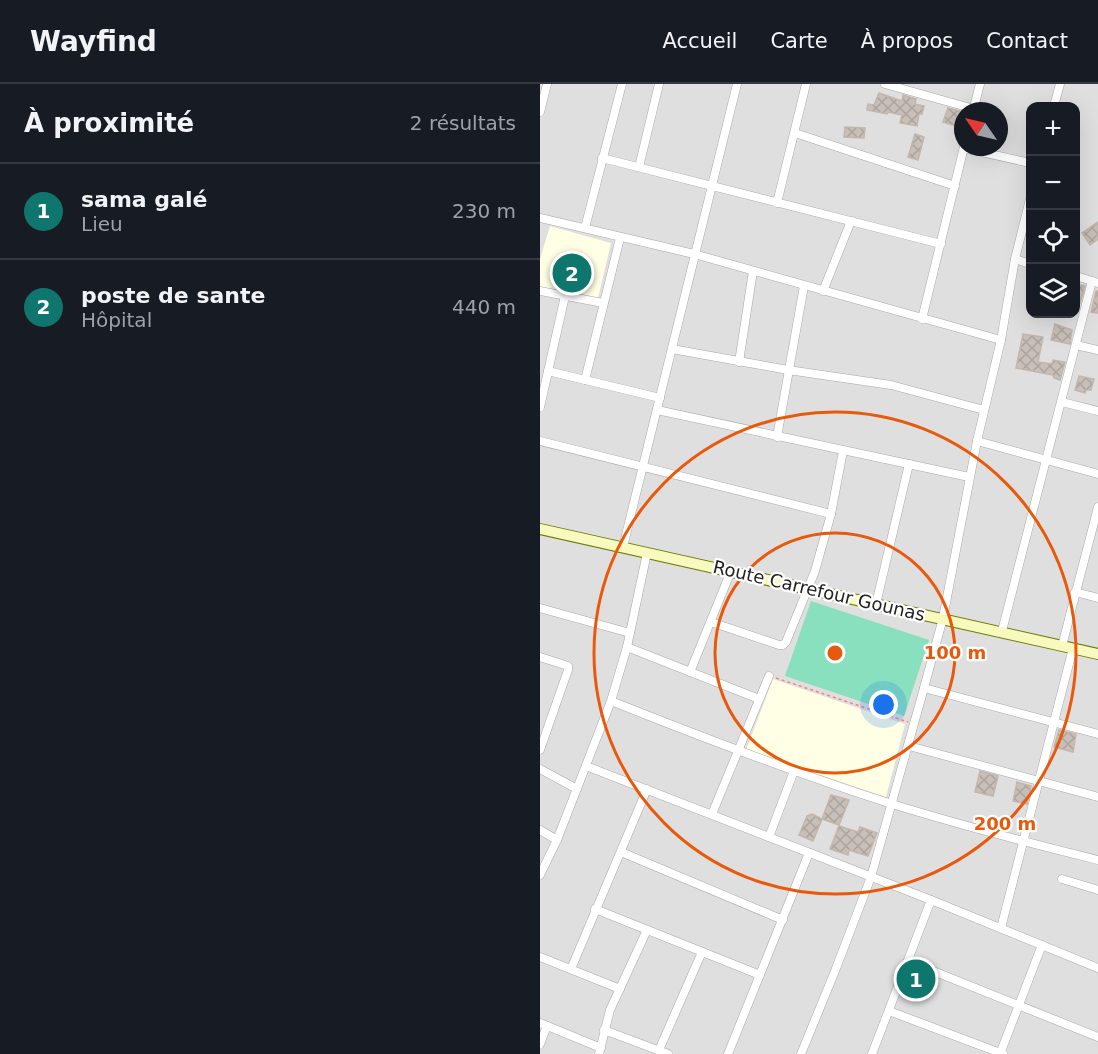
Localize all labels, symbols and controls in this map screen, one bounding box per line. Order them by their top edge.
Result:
text: Wayfind [30,25,157,58]
text: Accueil [662,29,737,53]
text: Carte [770,29,828,53]
text: À propos [861,29,953,53]
text: Contact [986,29,1068,53]
north arrow [954,102,1008,156]
map controls [1026,102,1080,318]
button: + [1026,102,1080,156]
text: À proximité [24,108,194,138]
text: 2 résultats [410,111,516,135]
button: − [1026,156,1080,210]
text: sama galé [81,187,207,212]
text: 1 [37,199,50,223]
text: 230 m [452,199,516,223]
button: locate [1026,210,1080,264]
text: Lieu [81,212,123,236]
pin: 2 [552,250,591,296]
button: layers [1026,264,1080,318]
text: poste de sante [81,283,265,308]
text: 2 [37,295,50,319]
text: 440 m [452,295,516,319]
text: Hôpital [81,308,152,332]
street label: Route Carrefour Gounas [711,556,927,625]
text: 100 m [924,642,986,663]
centre of rings [825,643,845,663]
your location [869,690,898,719]
text: 200 m [974,813,1036,834]
pin: 1 [896,956,935,1002]

